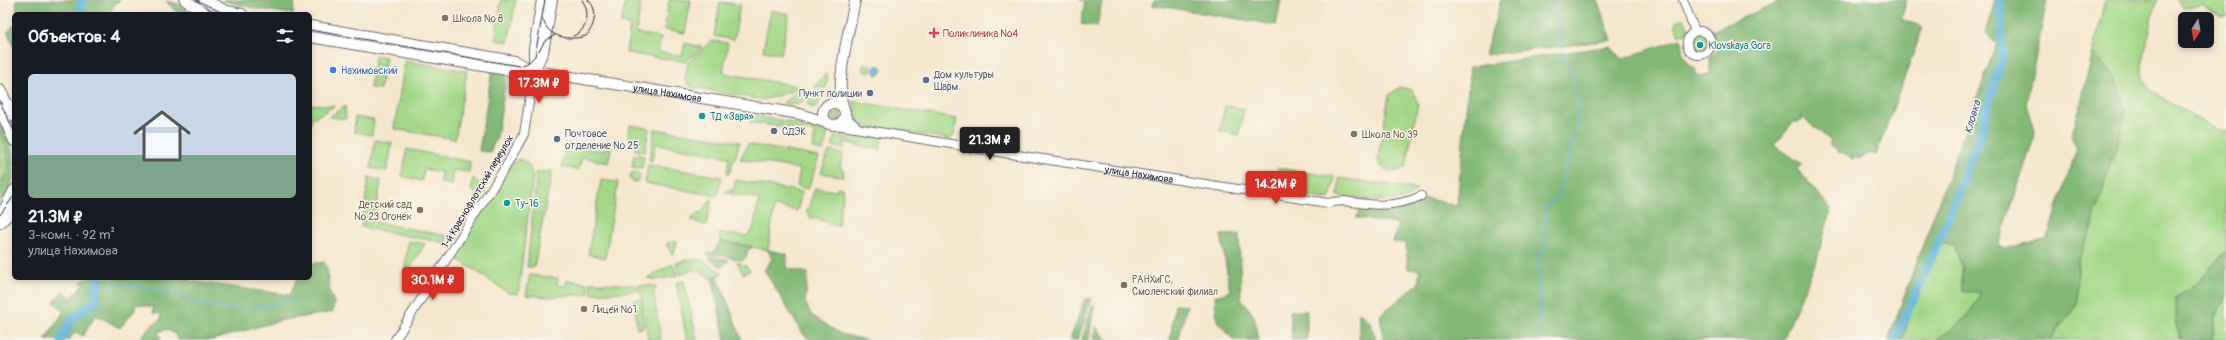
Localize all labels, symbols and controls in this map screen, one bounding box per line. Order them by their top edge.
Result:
north arrow [2178,12,2214,48]
map controls [2178,12,2214,48]
marker: Школа № 8 [440,13,450,23]
place label: Школа № 8 [453,13,503,25]
icon: filters [274,25,296,47]
text: Объектов: 4 [28,26,120,47]
marker: Поликлиника №4 [928,27,940,39]
place label: Поликлиника №4 [943,28,1018,40]
marker: Klovskaya Gora [1695,40,1705,50]
place label: Klovskaya Gora [1708,40,1771,52]
marker: Нахимовский [328,65,338,75]
place label: Нахимовский [341,65,398,77]
place label: Дом культуры Шарм [933,69,994,93]
pin: 17.3M ₽ [502,70,576,104]
text: 17.3M ₽ [518,75,560,91]
marker: Дом культуры Шарм [921,75,931,85]
street label: улица Нахимова [631,82,703,105]
place label: Пункт полиции [799,88,863,100]
marker: Пункт полиции [865,88,875,98]
water label: Кловка [1962,98,1984,135]
icon: home [126,100,198,172]
marker: ТД «Заря» [697,111,707,121]
place label: ТД «Заря» [710,111,754,123]
marker: СДЭК [769,126,779,136]
place label: СДЭК [782,126,806,138]
pin: 21.3M ₽ [953,127,1027,161]
place label: Почтовое отделение № 25 [565,128,638,152]
marker: Школа № 39 [1349,129,1359,139]
place label: Школа № 39 [1362,129,1418,141]
text: 21.3M ₽ [969,132,1011,148]
street label: 1-й Краснофлотский переулок [439,133,516,250]
marker: Почтовое отделение № 25 [552,134,562,144]
street label: улица Нахимова [1103,163,1174,186]
pin: 14.2M ₽ [1239,171,1313,205]
text: 14.2M ₽ [1255,176,1297,192]
marker: Ту-16 [502,198,512,208]
place label: Ту-16 [515,198,539,210]
place label: Детский сад № 23 Огонёк [354,199,412,223]
marker: Детский сад № 23 Огонёк [415,205,425,215]
text: 21.3M ₽ [28,206,84,227]
text: 3-комн. · 92 m² [28,227,115,243]
text: улица Нахимова [28,243,118,259]
pin: 30.1M ₽ [396,267,470,301]
text: 30.1M ₽ [411,272,455,288]
place label: РАНХиГС, Смоленский филиал [1132,274,1218,298]
marker: РАНХиГС, Смоленский филиал [1119,280,1129,290]
marker: Лицей №1 [579,304,589,314]
place label: Лицей №1 [591,304,637,316]

